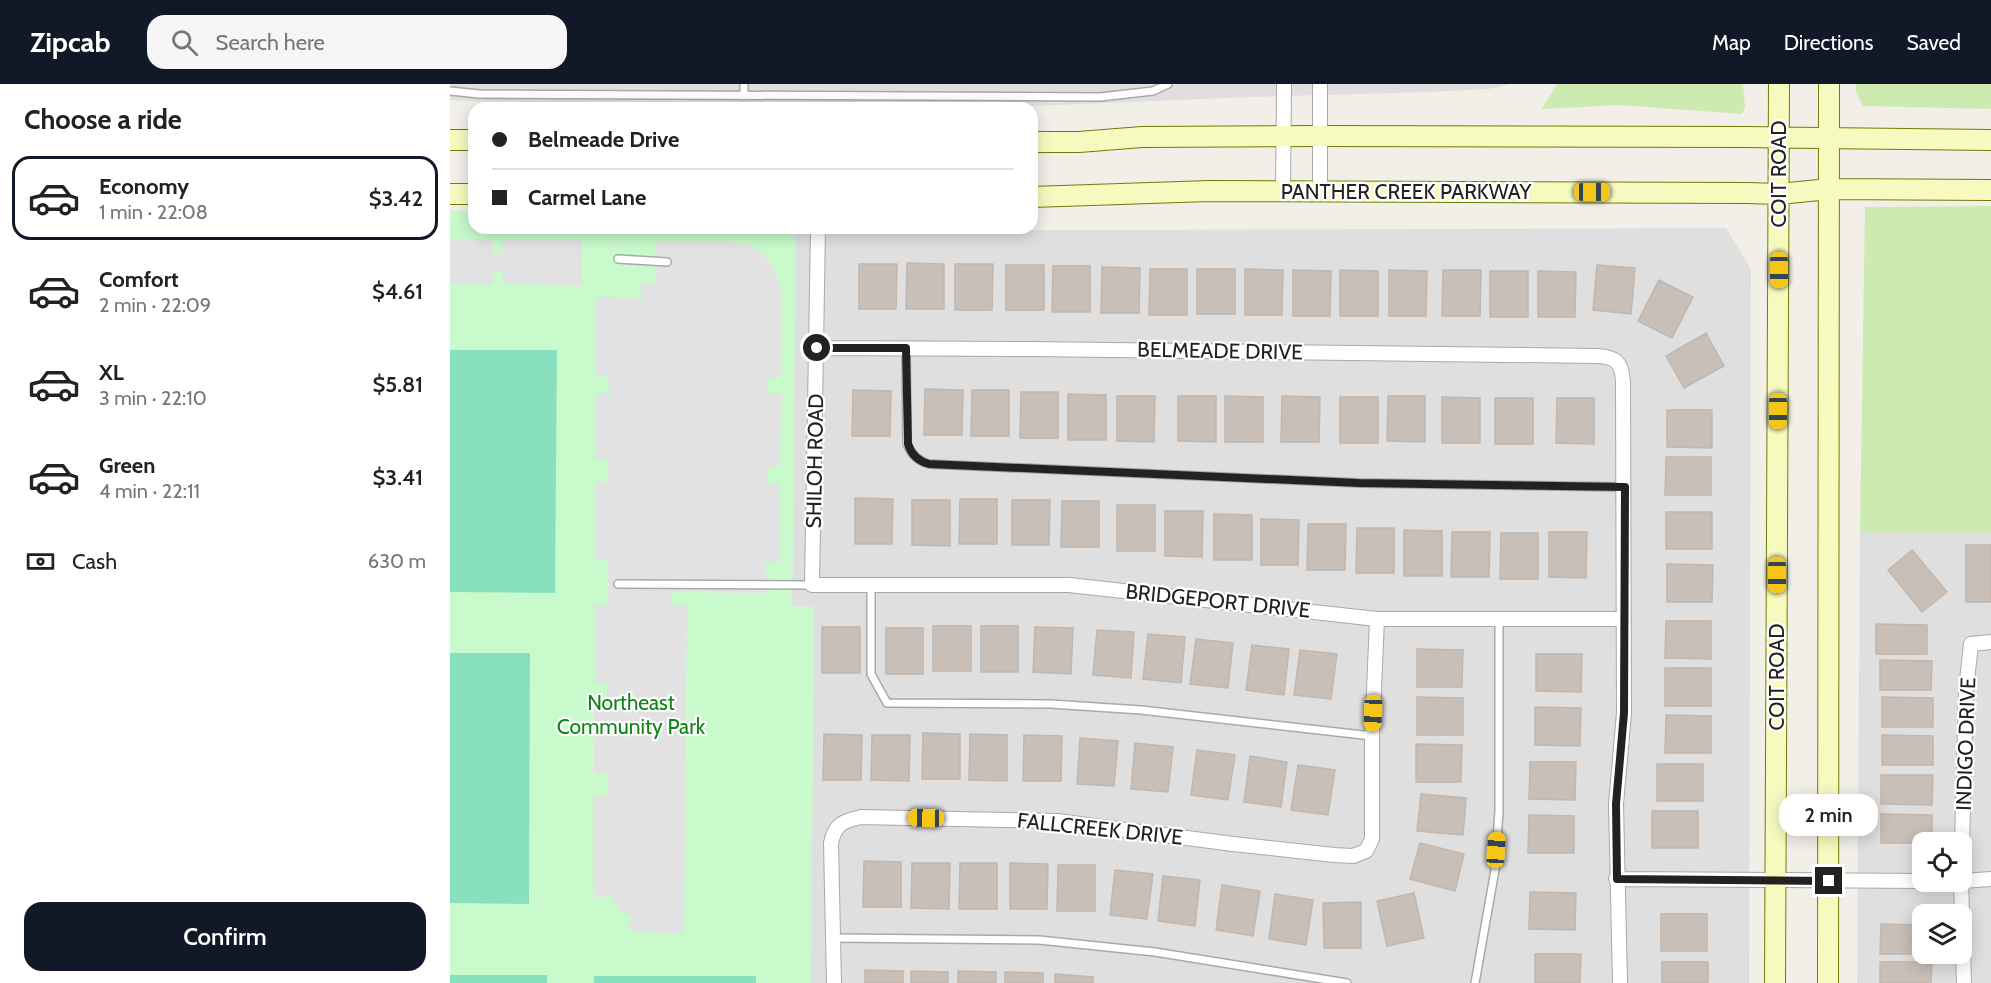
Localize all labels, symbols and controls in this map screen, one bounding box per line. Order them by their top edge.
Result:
search box [147,15,567,69]
text: Zipcab [30,25,111,59]
icon: search [168,26,201,59]
text: Search here [216,29,325,56]
text: Map [1712,30,1751,55]
text: Directions [1784,30,1873,55]
text: Saved [1906,30,1961,55]
text: Choose a ride [24,103,182,136]
street label: COIT ROAD [1766,121,1791,227]
text: Belmeade Drive [528,126,679,153]
icon: car [27,171,81,225]
text: Economy [99,173,189,200]
street label: PANTHER CREEK PARKWAY [1281,179,1532,204]
car [1574,183,1610,201]
text: Carmel Lane [528,184,646,211]
text: $3.42 [369,185,423,212]
text: 1 min · 22:08 [99,200,208,224]
car [1770,252,1788,288]
icon: car [27,264,81,318]
text: Comfort [99,266,178,293]
text: $4.61 [372,278,423,305]
text: 2 min · 22:09 [99,293,211,317]
route start [803,334,830,361]
street label: BELMEADE DRIVE [1137,337,1303,364]
icon: car [27,357,81,411]
text: XL [99,359,124,386]
text: $5.81 [373,371,423,398]
text: 3 min · 22:10 [99,386,207,410]
street label: SHILOH ROAD [801,393,828,529]
car [1769,393,1787,429]
icon: car [27,450,81,504]
text: Green [99,452,155,479]
text: $3.41 [373,464,423,491]
text: 4 min · 22:11 [99,479,200,503]
icon: cash [24,545,57,578]
text: Cash [72,548,117,575]
text: 630 m [368,549,426,573]
car [1768,557,1786,593]
street label: BRIDGEPORT DRIVE [1124,578,1312,623]
street label: COIT ROAD [1764,624,1789,730]
street label: INDIGO DRIVE [1951,677,1980,811]
park label: Northeast Community Park [557,690,706,739]
car [1363,695,1383,731]
callout: 2 min [1780,794,1878,836]
text: 2 min [1804,803,1853,827]
street label: FALLCREEK DRIVE [1016,807,1184,850]
car [908,809,944,827]
car [1486,831,1506,869]
map controls [1912,832,1972,964]
button: locate [1912,832,1972,892]
route end [1815,867,1842,894]
button: Confirm [24,902,426,971]
button: layers [1912,904,1972,964]

